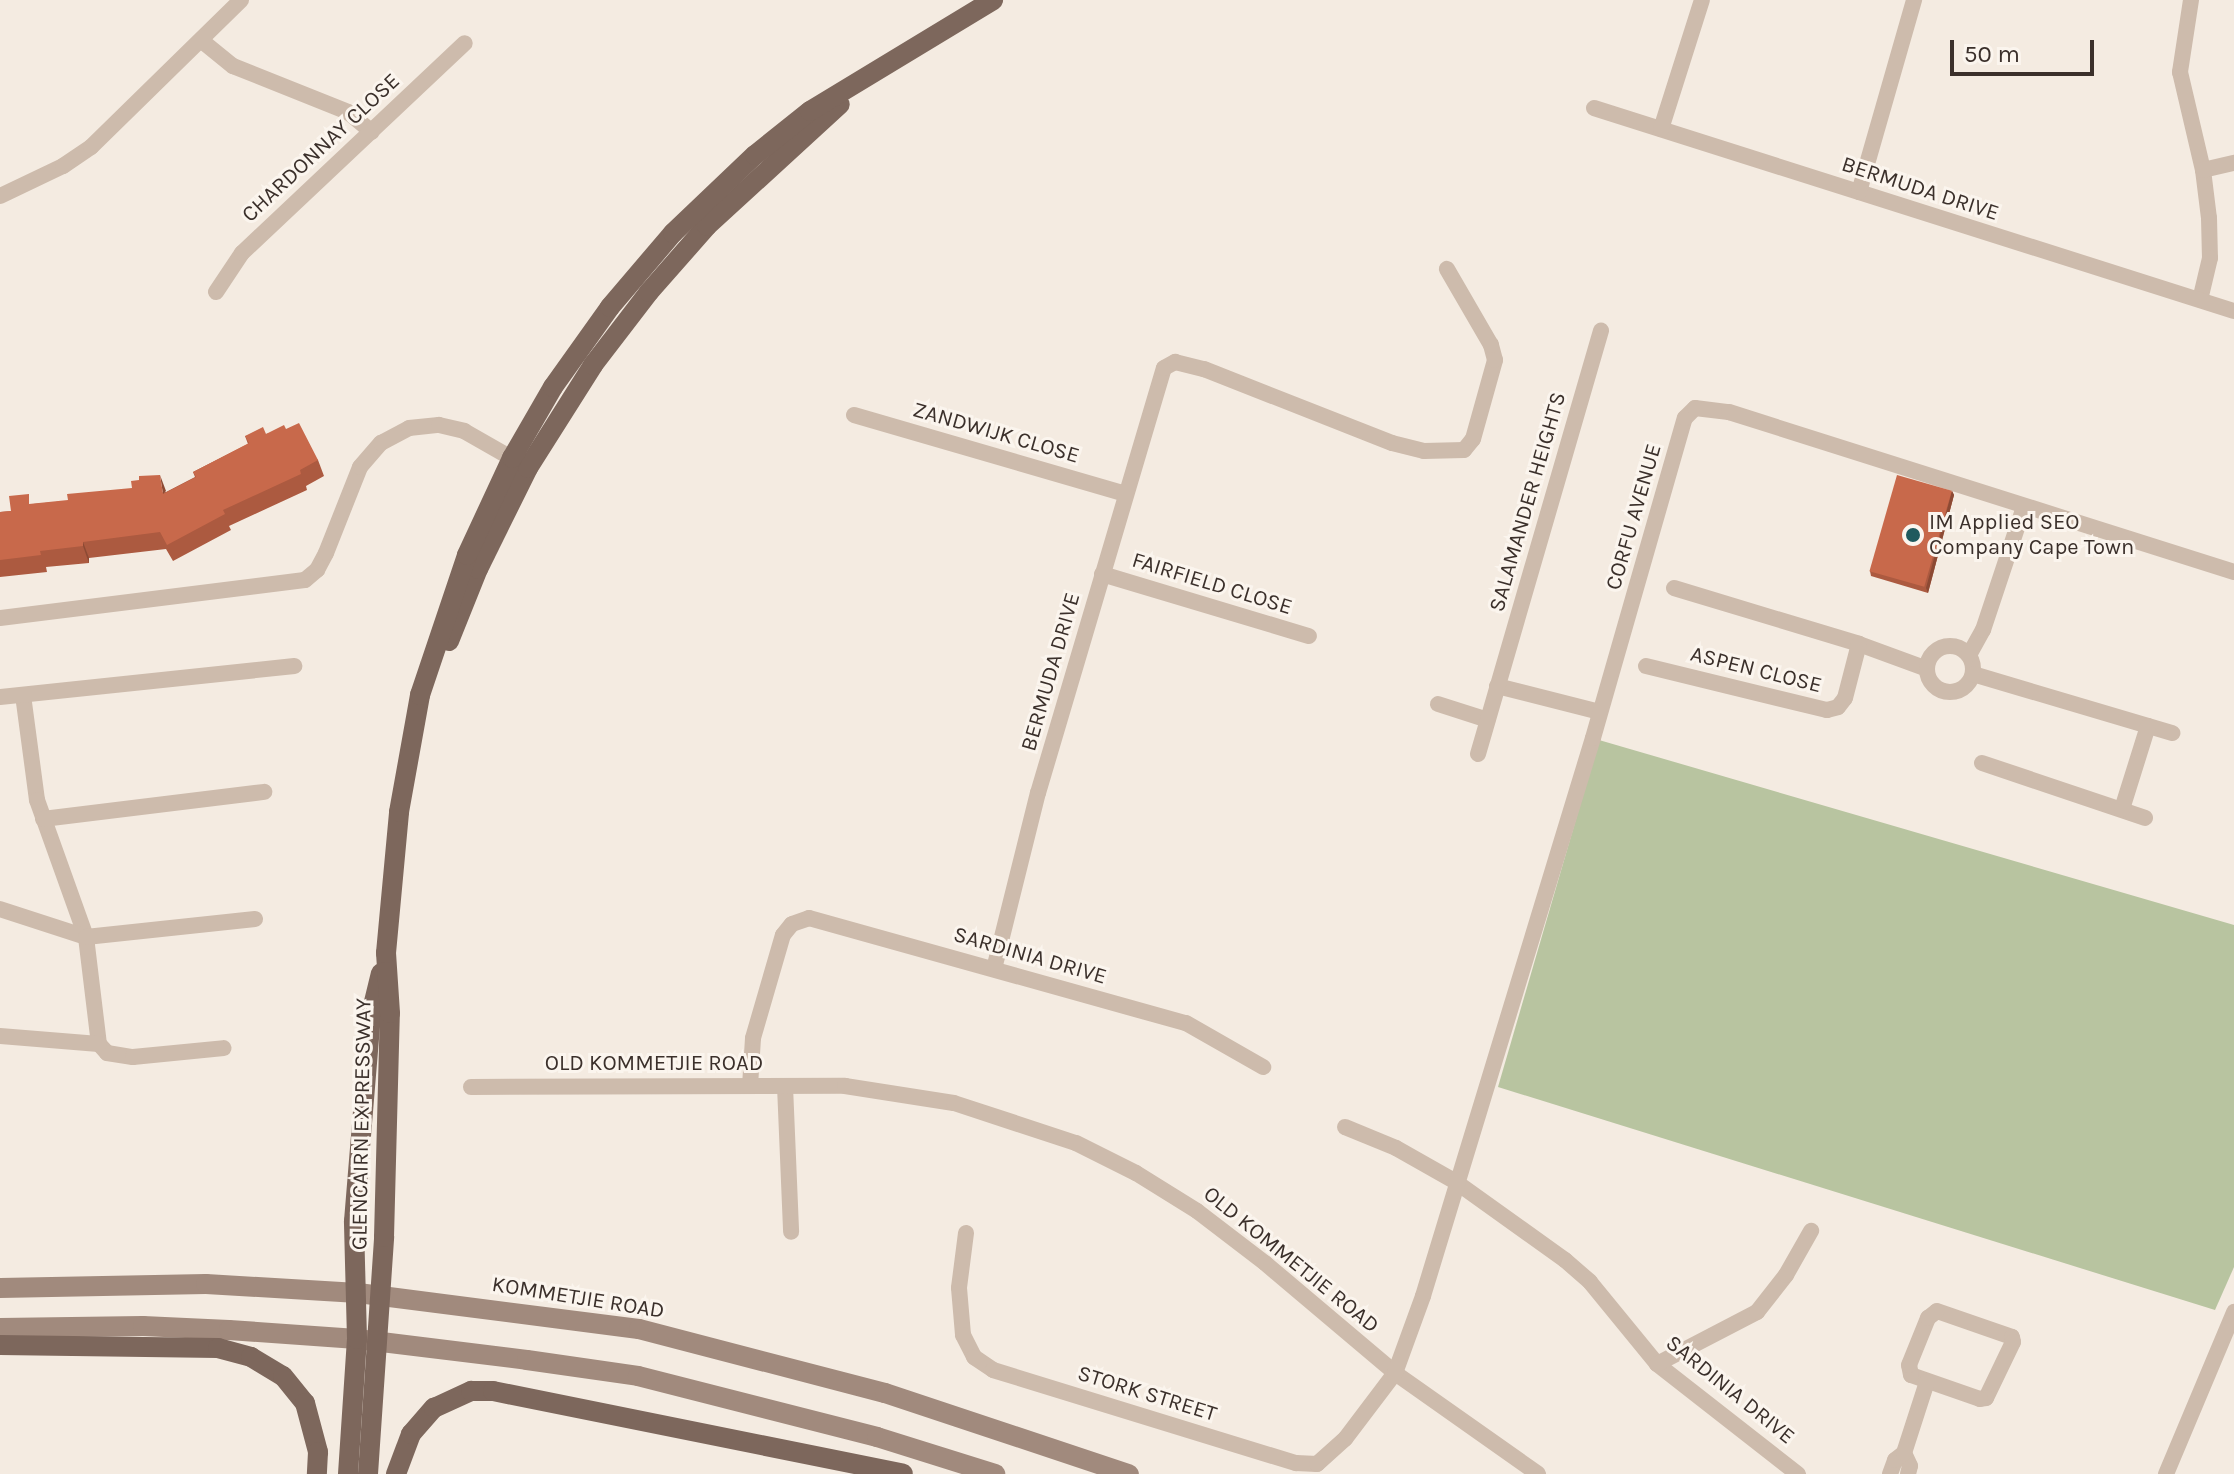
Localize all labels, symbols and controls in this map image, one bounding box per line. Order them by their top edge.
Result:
scale bar [1954,24,2098,74]
text: 50 m [1964,40,2020,68]
street label: CHARDONNAY CLOSE [237,68,405,228]
street label: BERMUDA DRIVE [1838,151,2002,227]
street label: SALAMANDER HEIGHTS [1484,389,1572,615]
street label: ZANDWIJK CLOSE [910,397,1082,469]
street label: CORFU AVENUE [1601,441,1667,593]
place label: IM Applied SEO Company Cape Town [1929,509,2134,560]
marker: IM Applied SEO Company Cape Town [1904,526,1922,544]
street label: FAIRFIELD CLOSE [1129,547,1295,621]
street label: BERMUDA DRIVE [1016,590,1086,754]
street label: ASPEN CLOSE [1688,641,1824,699]
street label: SARDINIA DRIVE [950,922,1110,990]
street label: GLENCAIRN EXPRESSWAY [347,998,377,1250]
street label: OLD KOMMETJIE ROAD [545,1051,763,1077]
street label: OLD KOMMETJIE ROAD [1198,1181,1384,1339]
street label: KOMMETJIE ROAD [490,1271,666,1325]
street label: SARDINIA DRIVE [1660,1330,1800,1450]
street label: STORK STREET [1074,1360,1220,1428]

